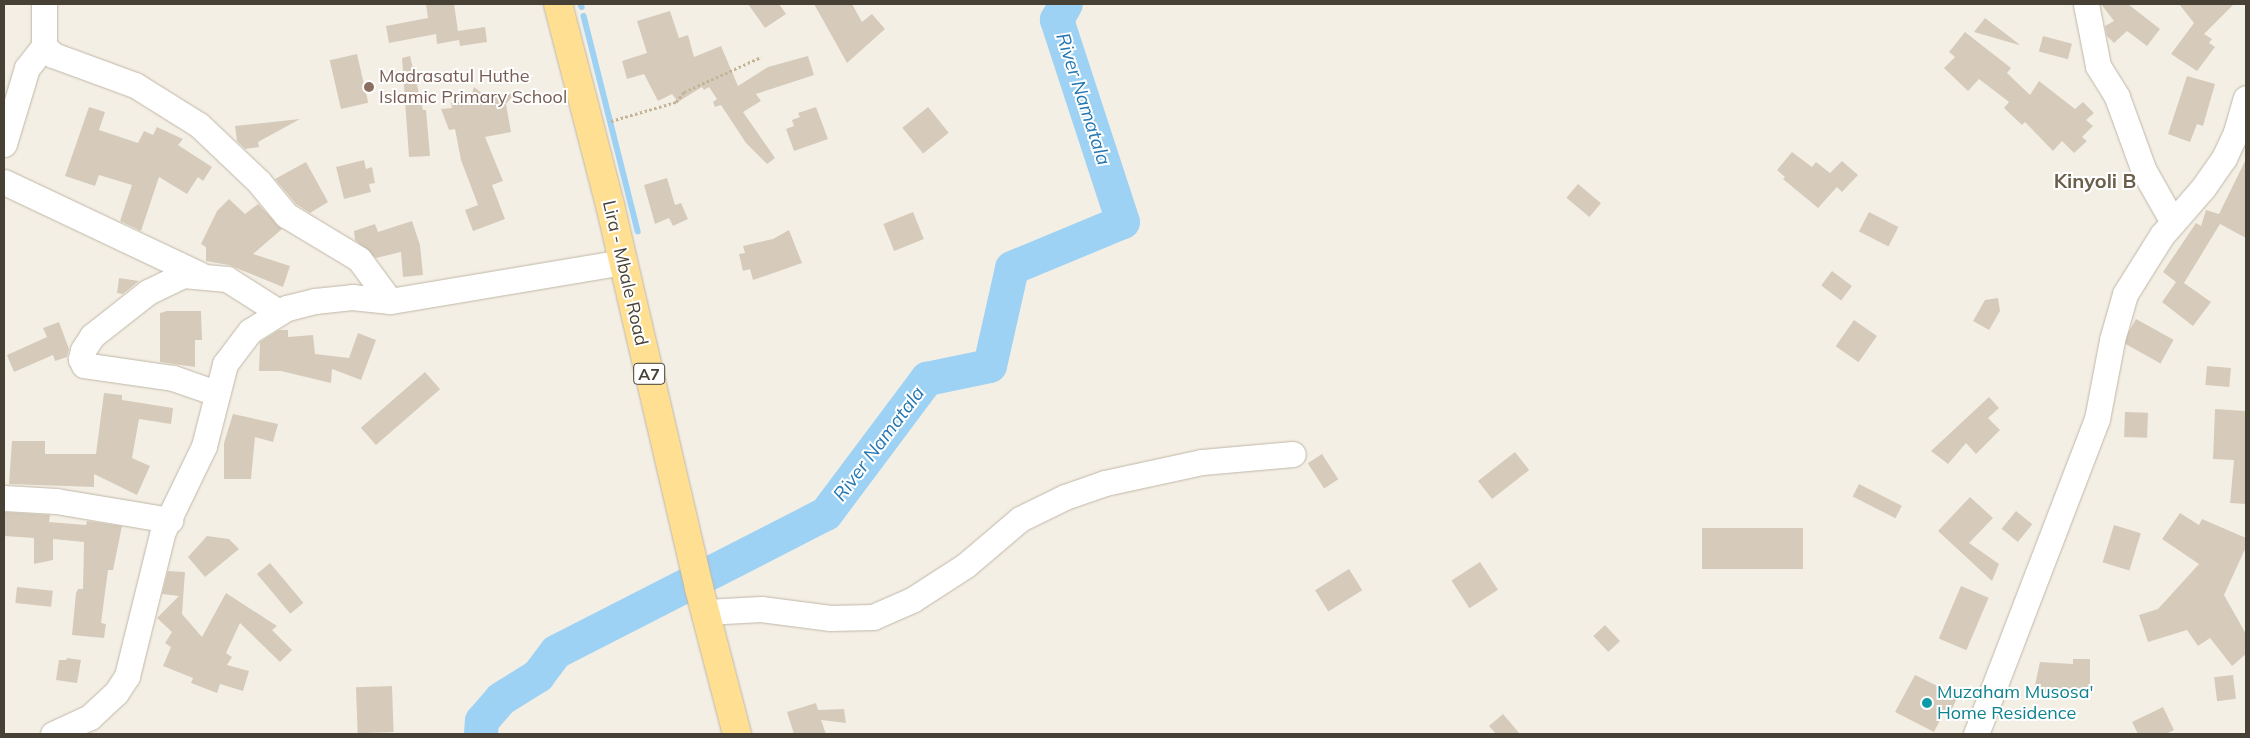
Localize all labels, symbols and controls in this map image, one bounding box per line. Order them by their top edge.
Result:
water label: River Namatala [1051,30,1115,168]
place label: Madrasatul Huthe Islamic Primary School [379,66,567,108]
marker: Madrasatul Huthe Islamic Primary School [363,81,375,93]
district label: Kinyoli B [2054,168,2136,192]
street label: Lira - Mbale Road [598,198,652,348]
road number: A7 [633,360,665,388]
water label: River Namatala [829,382,929,506]
place label: Muzaham Musosa' Home Residence [1937,682,2093,724]
marker: Muzaham Musosa' Home Residence [1921,697,1933,709]

